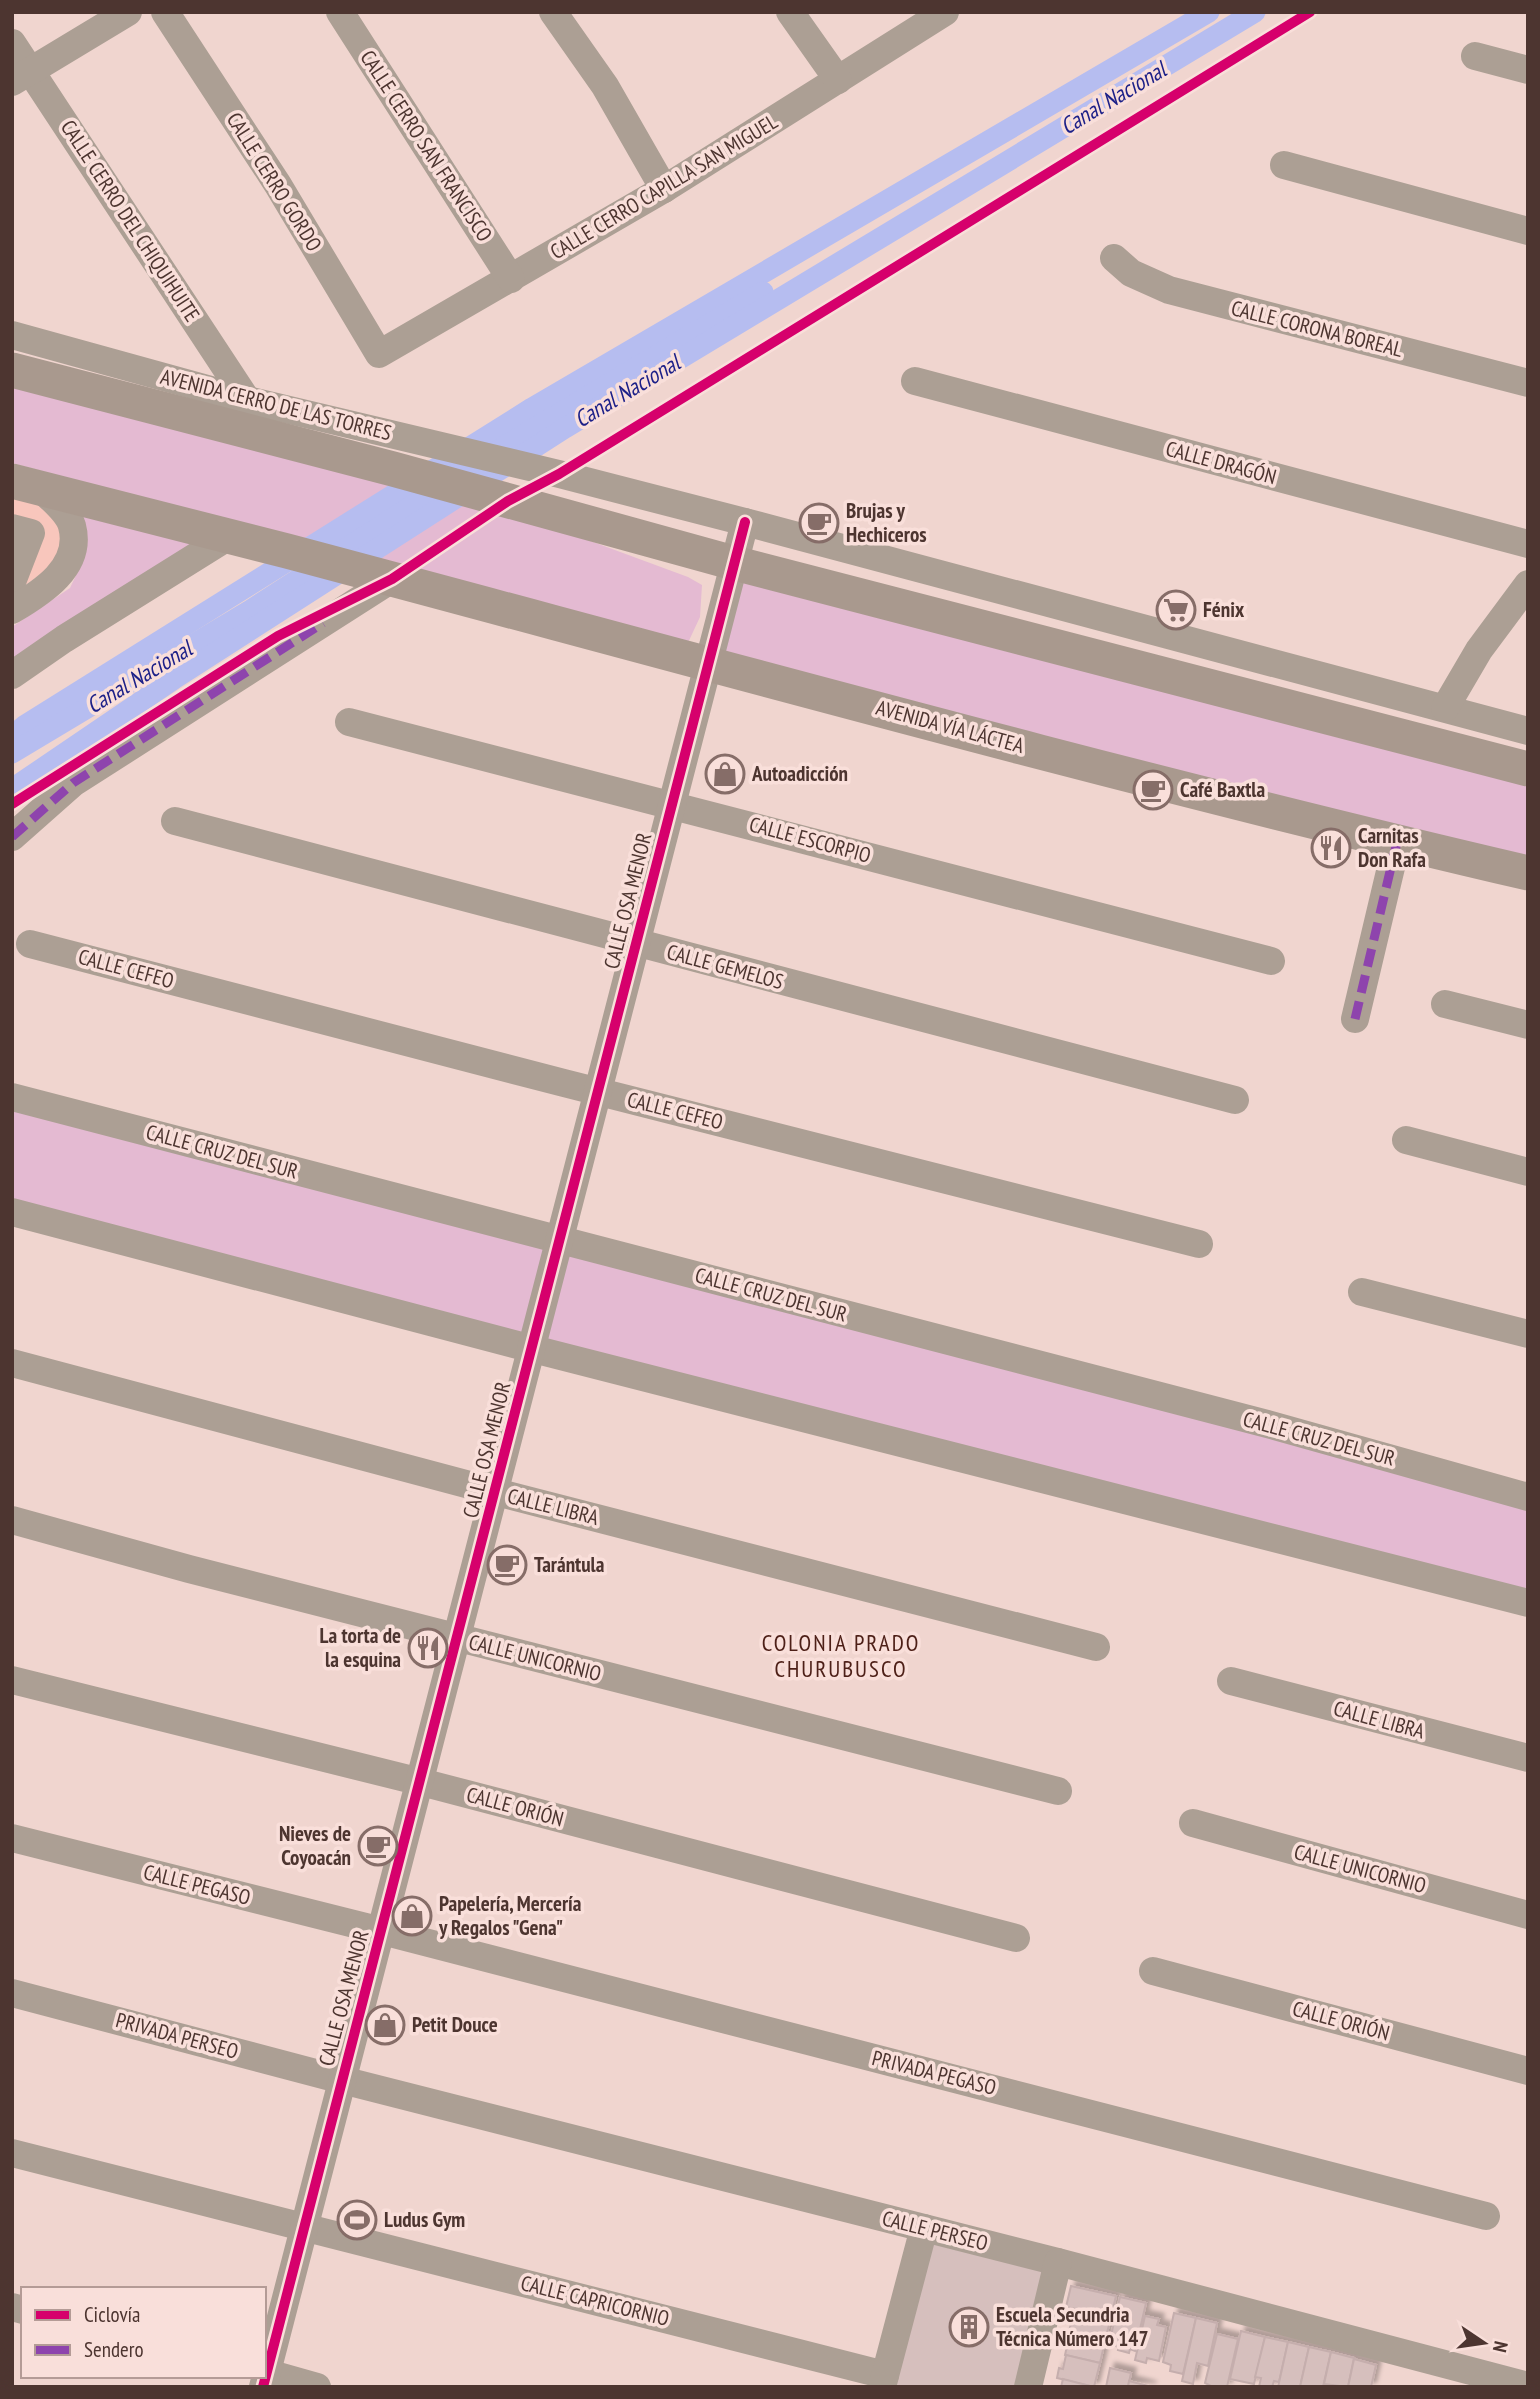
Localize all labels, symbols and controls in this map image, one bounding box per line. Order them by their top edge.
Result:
street label: CALLE CERRO SAN FRANCISCO [355,45,498,246]
water label: Canal Nacional [1055,53,1173,140]
street label: CALLE CERRO GORDO [221,107,328,256]
street label: CALLE CERRO CAPILLA SAN MIGUEL [545,108,783,265]
street label: CALLE CERRO DEL CHIQUIHUITE [55,115,206,327]
street label: CALLE CORONA BOREAL [1229,294,1406,363]
water label: Canal Nacional [569,346,687,433]
street label: AVENIDA CERRO DE LAS TORRES [158,363,394,446]
street label: CALLE DRAGÓN [1163,435,1279,490]
place label: Brujas y Hechiceros [846,497,927,548]
cafe icon: Brujas y Hechiceros [798,502,840,544]
supermarket icon: Fénix [1155,589,1197,631]
place label: Fénix [1203,596,1245,623]
water label: Canal Nacional [81,632,199,719]
street label: AVENIDA VÍA LÁCTEA [873,694,1027,759]
shop icon: Autoadicción [704,753,746,795]
place label: Autoadicción [751,760,848,787]
cafe icon: Café Baxtla [1132,769,1174,811]
place label: Café Baxtla [1180,776,1265,803]
street label: CALLE ESCORPIO [746,810,874,869]
place label: Carnitas Don Rafa [1358,822,1426,873]
restaurant icon: Carnitas Don Rafa [1310,827,1352,869]
street label: CALLE OSA MENOR [598,830,657,972]
street label: CALLE GEMELOS [664,938,786,995]
street label: CALLE CEFEO [75,943,177,994]
street label: CALLE CEFEO [624,1086,726,1135]
street label: CALLE CRUZ DEL SUR [143,1118,301,1185]
street label: CALLE CRUZ DEL SUR [692,1261,850,1328]
street label: CALLE OSA MENOR [457,1379,516,1521]
street label: CALLE CRUZ DEL SUR [1240,1405,1398,1472]
street label: CALLE LIBRA [505,1482,602,1531]
cafe icon: Tarántula [486,1544,528,1586]
place label: Tarántula [534,1551,605,1578]
place label: La torta de la esquina [320,1622,401,1673]
restaurant icon: La torta de la esquina [407,1627,449,1669]
street label: CALLE UNICORNIO [466,1628,604,1687]
district label: COLONIA PRADO CHURUBUSCO [762,1628,920,1683]
street label: CALLE LIBRA [1331,1694,1428,1745]
street label: CALLE ORIÓN [464,1781,567,1832]
place label: Nieves de Coyoacán [279,1820,351,1871]
cafe icon: Nieves de Coyoacán [357,1825,399,1867]
street label: CALLE UNICORNIO [1291,1838,1429,1899]
street label: CALLE PEGASO [141,1858,253,1911]
place label: Papelería, Mercería y Regalos "Gena" [438,1890,582,1941]
shop icon: Papelería, Mercería y Regalos "Gena" [391,1895,433,1937]
street label: CALLE OSA MENOR [312,1927,375,2069]
street label: CALLE ORIÓN [1290,1995,1393,2046]
shop icon: Petit Douce [364,2004,406,2046]
street label: PRIVADA PERSEO [113,2006,241,2065]
place label: Petit Douce [412,2011,498,2038]
street label: PRIVADA PEGASO [869,2044,999,2101]
sports icon: Ludus Gym [336,2199,378,2241]
street label: CALLE PERSEO [879,2204,991,2257]
place label: Ludus Gym [384,2206,465,2233]
street label: CALLE CAPRICORNIO [518,2269,672,2332]
legend [21,2287,266,2378]
text: Ciclovía [84,2301,141,2328]
place label: Escuela Secundria Técnica Número 147 [996,2301,1148,2352]
building icon: Escuela Secundria Técnica Número 147 [948,2306,990,2348]
north arrow [1449,2308,1519,2378]
text: Sendero [84,2336,143,2363]
text: N [1488,2339,1513,2355]

